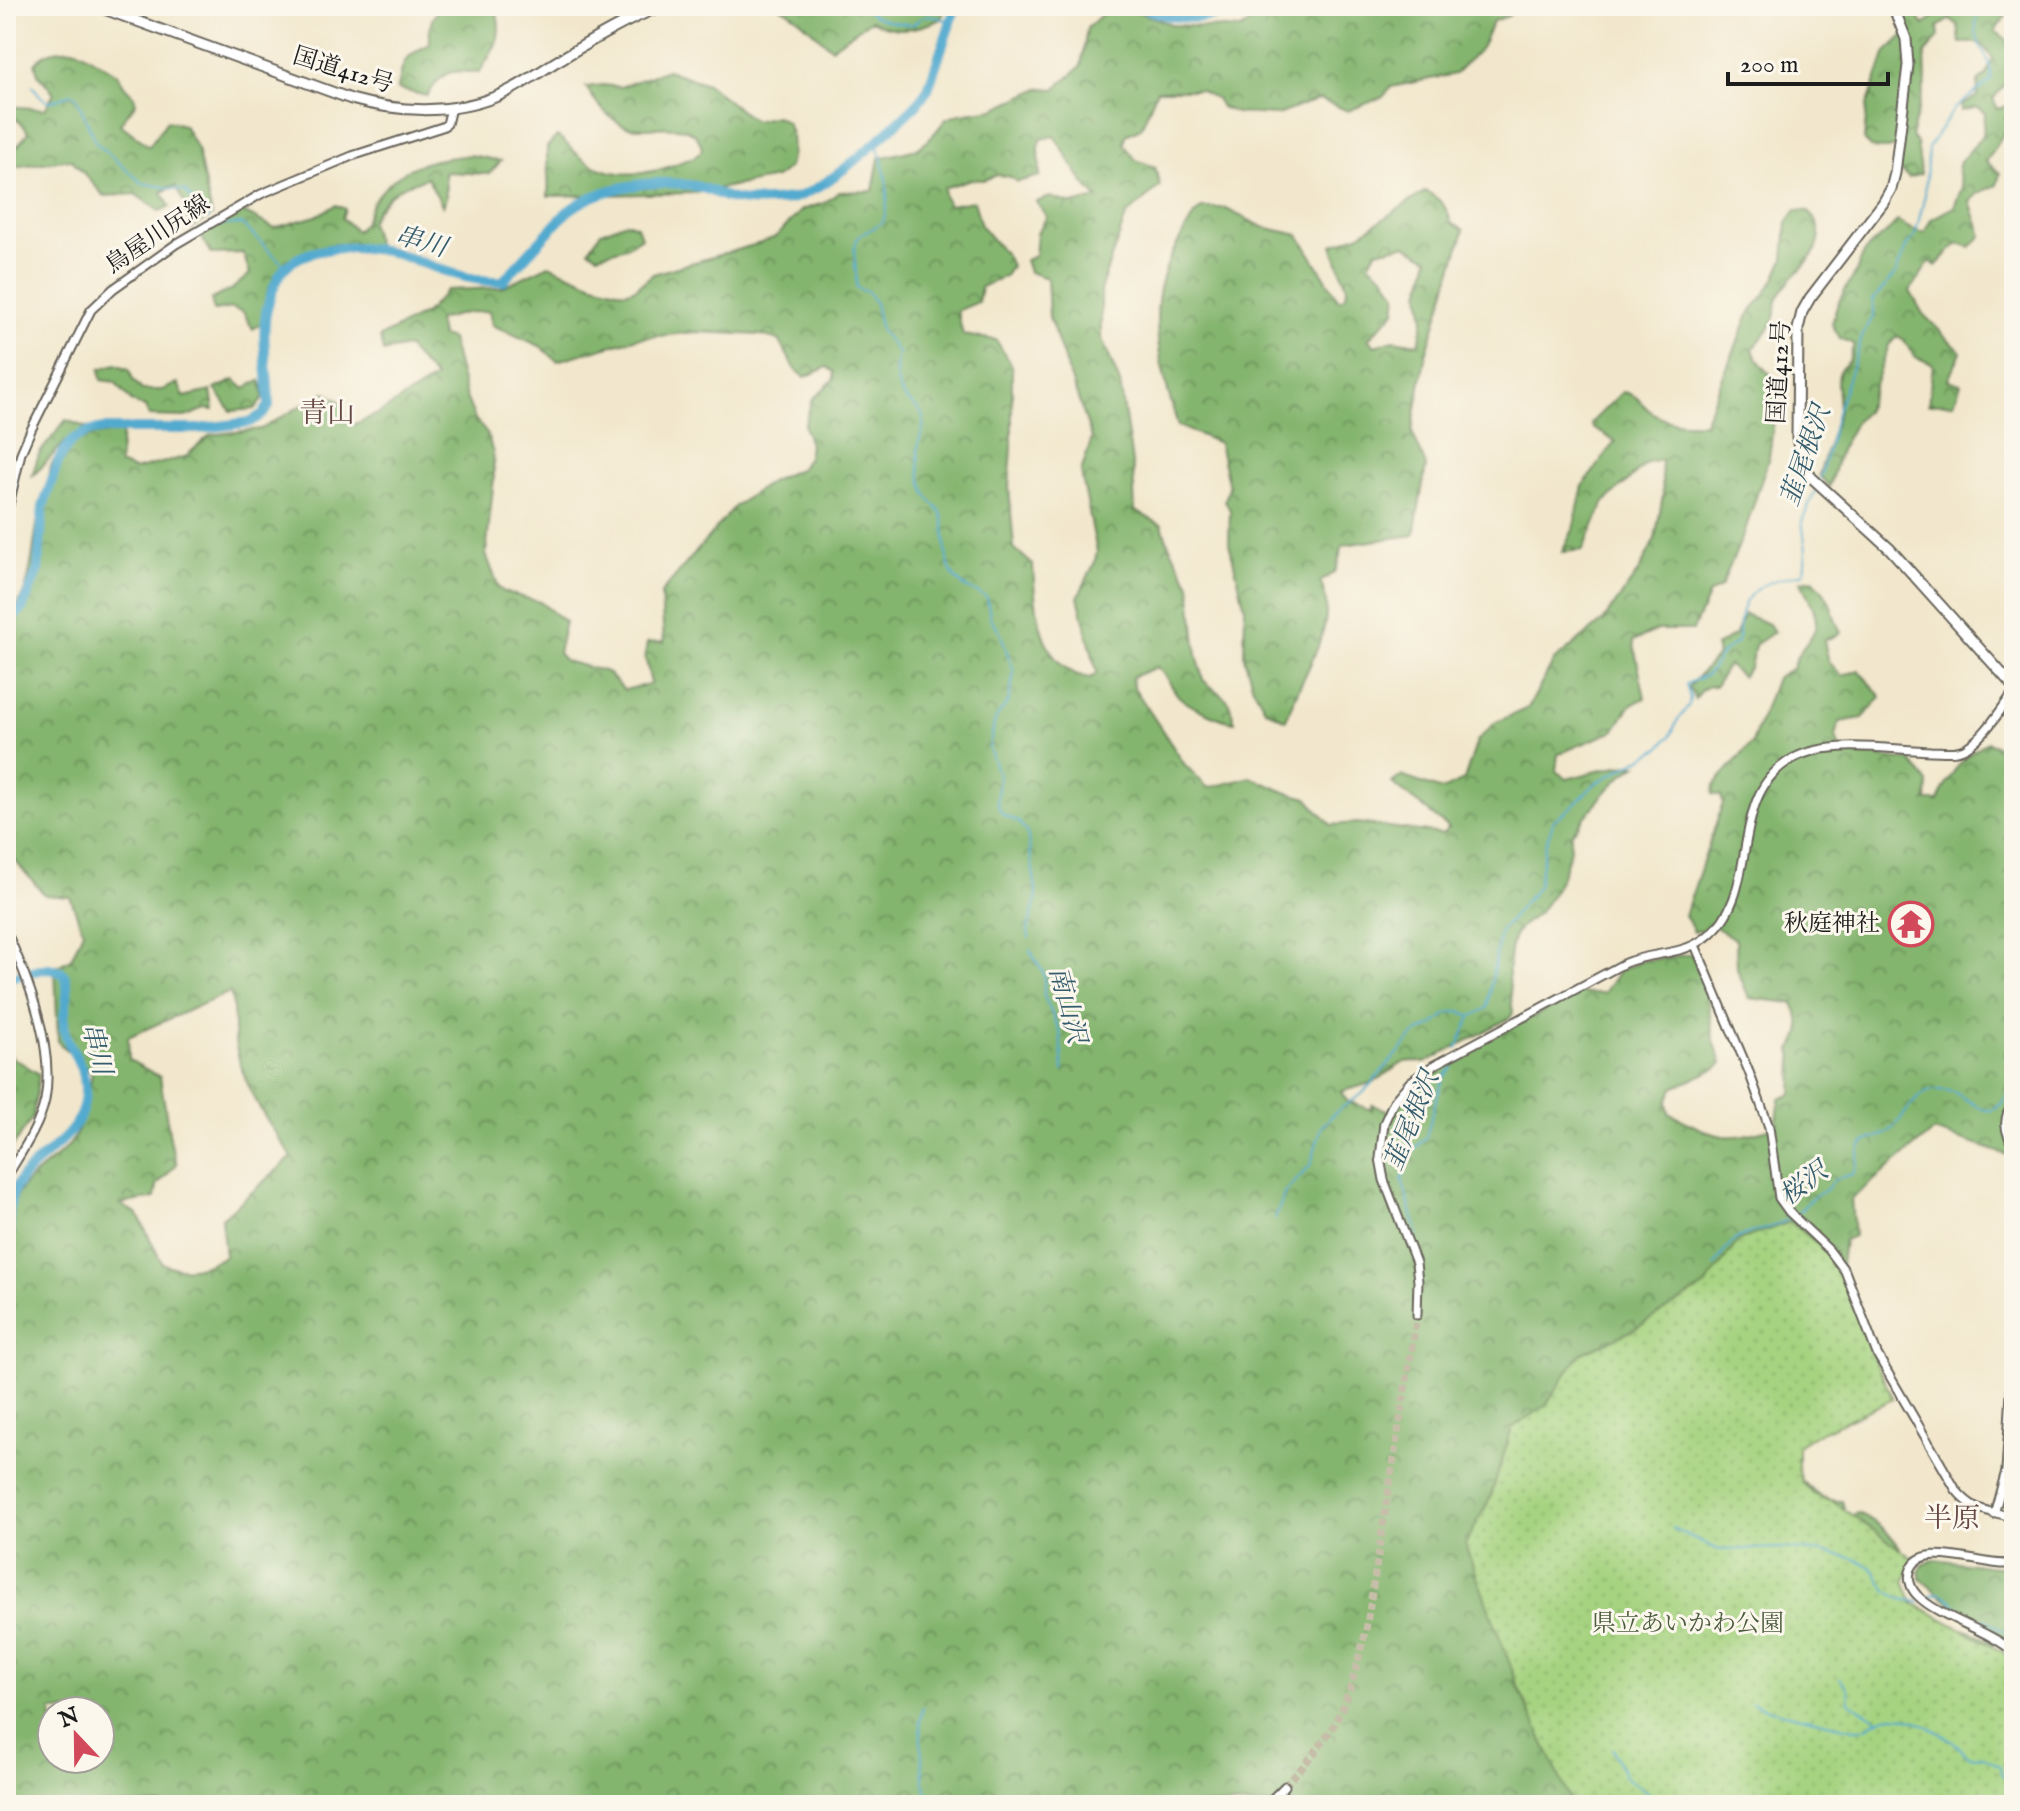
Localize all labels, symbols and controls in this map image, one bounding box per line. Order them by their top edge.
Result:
scale bar [1728,36,1888,86]
street label: 国道412号 [289,41,397,101]
text: 200 m [1740,50,1799,81]
street label: 鳥屋川尻線 [100,189,216,281]
water label: 串川 [391,219,453,266]
street label: 国道412号 [1762,319,1798,425]
district label: 青山 [299,397,355,432]
water label: 韮尾根沢 [1773,399,1840,511]
temple icon: 秋庭神社 [1887,900,1935,948]
place label: 秋庭神社 [1784,909,1880,940]
water label: 南山沢 [1041,963,1094,1050]
water label: 串川 [74,1020,119,1081]
water label: 韮尾根沢 [1377,1064,1448,1175]
water label: 桜沢 [1773,1153,1837,1213]
district label: 半原 [1924,1502,1980,1537]
park label: 県立あいかわ公園 [1592,1609,1784,1640]
north arrow [36,1695,116,1775]
text: N [54,1702,83,1735]

